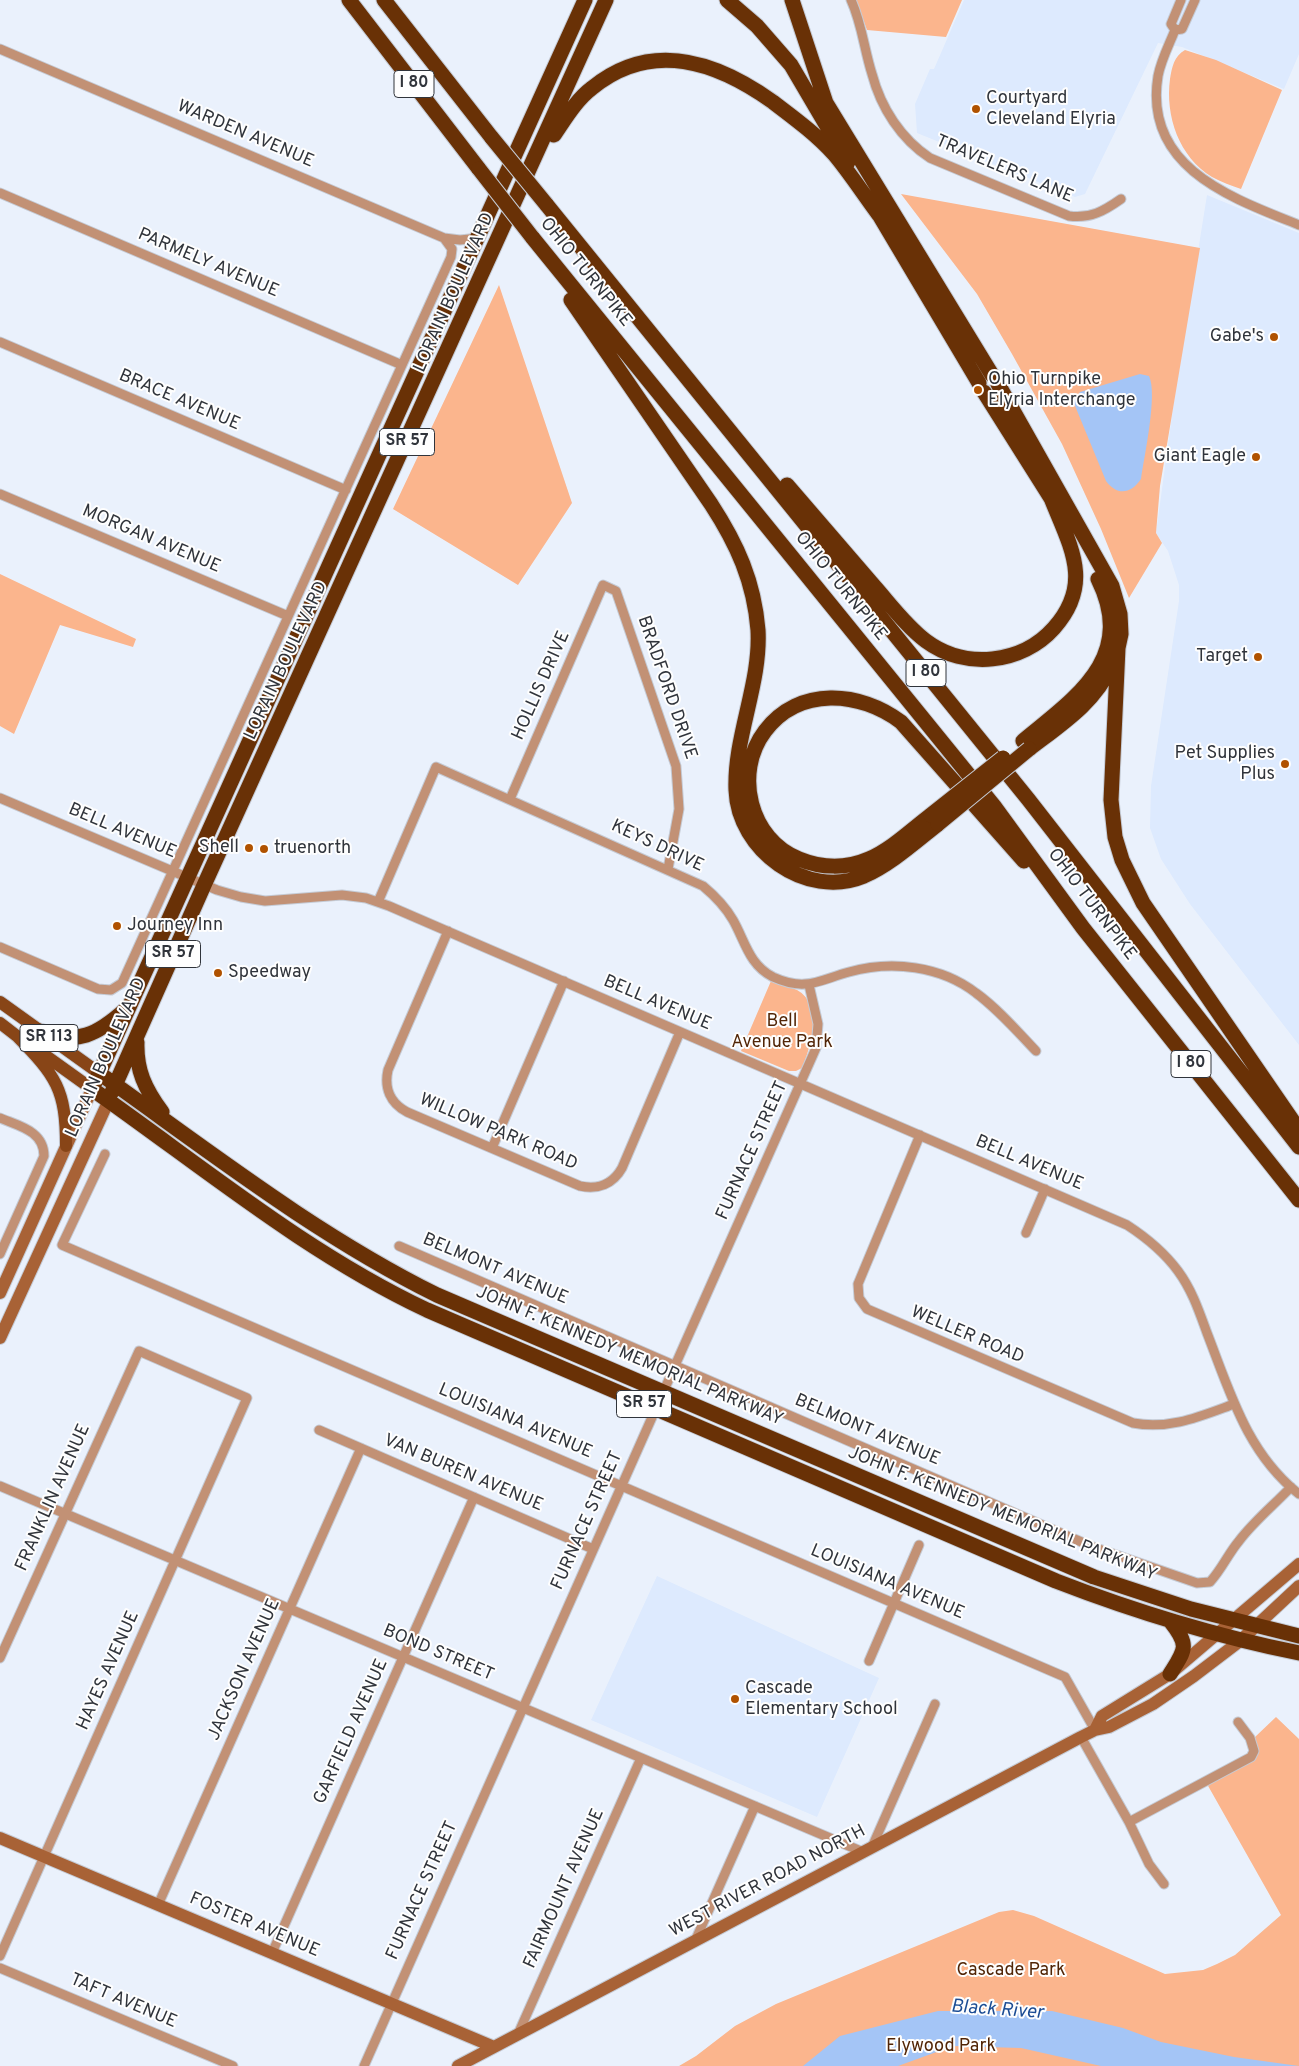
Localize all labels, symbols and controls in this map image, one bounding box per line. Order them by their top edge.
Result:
road number: I 80 [394,70,434,98]
place label: Courtyard Cleveland Elyria [986,88,1116,130]
street label: WARDEN AVENUE [173,96,317,174]
marker: Courtyard Cleveland Elyria [970,103,982,115]
street label: TRAVELERS LANE [932,131,1076,209]
street label: LORAIN BOULEVARD [410,210,500,376]
street label: OHIO TURNPIKE [534,214,636,332]
street label: PARMELY AVENUE [134,225,282,303]
place label: Gabe's [1210,326,1264,348]
marker: Gabe's [1268,331,1280,343]
street label: BRACE AVENUE [115,366,243,436]
place label: Ohio Turnpike Elyria Interchange [988,369,1135,412]
marker: Ohio Turnpike Elyria Interchange [972,384,984,396]
road number: SR 57 [380,428,434,456]
place label: Giant Eagle [1153,446,1246,468]
marker: Giant Eagle [1250,451,1262,463]
street label: MORGAN AVENUE [78,501,224,579]
street label: OHIO TURNPIKE [789,528,891,646]
street label: LORAIN BOULEVARD [241,578,333,744]
street label: BRADFORD DRIVE [631,613,701,763]
street label: HOLLIS DRIVE [508,628,576,744]
place label: Target [1196,646,1248,668]
marker: Target [1252,651,1264,663]
road number: I 80 [906,660,946,686]
place label: Pet Supplies Plus [1175,743,1275,786]
marker: Pet Supplies Plus [1279,758,1291,770]
street label: BELL AVENUE [65,800,179,864]
street label: KEYS DRIVE [607,816,707,878]
place label: Shell [199,837,239,859]
place label: truenorth [274,838,351,860]
marker: Shell [243,842,255,854]
marker: truenorth [258,843,270,855]
street label: OHIO TURNPIKE [1042,845,1140,965]
place label: Journey Inn [127,915,223,937]
marker: Journey Inn [111,920,123,932]
road number: SR 57 [146,941,200,968]
place label: Speedway [228,962,311,984]
marker: Speedway [212,967,224,979]
street label: BELL AVENUE [600,972,714,1036]
street label: LORAIN BOULEVARD [62,975,152,1141]
park label: Bell Avenue Park [731,1011,833,1054]
road number: SR 113 [20,1024,78,1052]
road number: I 80 [1171,1050,1211,1078]
street label: FURNACE STREET [713,1078,793,1224]
street label: WILLOW PARK ROAD [416,1090,580,1176]
street label: BELL AVENUE [972,1132,1086,1196]
street label: BELMONT AVENUE [419,1230,571,1310]
street label: JOHN F. KENNEDY MEMORIAL PARKWAY [472,1282,786,1432]
street label: WELLER ROAD [907,1302,1027,1370]
street label: LOUISIANA AVENUE [435,1380,595,1464]
road number: SR 57 [616,1390,672,1418]
street label: BELMONT AVENUE [791,1391,943,1471]
street label: FRANKLIN AVENUE [12,1421,96,1575]
street label: VAN BUREN AVENUE [380,1431,546,1517]
street label: JOHN F. KENNEDY MEMORIAL PARKWAY [844,1443,1160,1587]
street label: FURNACE STREET [548,1448,628,1594]
street label: LOUISIANA AVENUE [807,1541,967,1625]
street label: JACKSON AVENUE [204,1596,286,1744]
street label: HAYES AVENUE [73,1608,145,1734]
street label: BOND STREET [379,1621,497,1687]
street label: GARFIELD AVENUE [310,1656,394,1808]
place label: Cascade Elementary School [745,1678,898,1720]
marker: Cascade Elementary School [729,1693,741,1705]
street label: FAIRMOUNT AVENUE [520,1806,610,1972]
street label: FURNACE STREET [383,1818,463,1964]
street label: WEST RIVER ROAD NORTH [666,1821,870,1943]
street label: FOSTER AVENUE [186,1889,322,1963]
park label: Cascade Park [956,1960,1066,1982]
street label: TAFT AVENUE [66,1970,180,2034]
water label: Black River [950,1996,1044,2026]
park label: Elywood Park [886,2036,996,2058]

